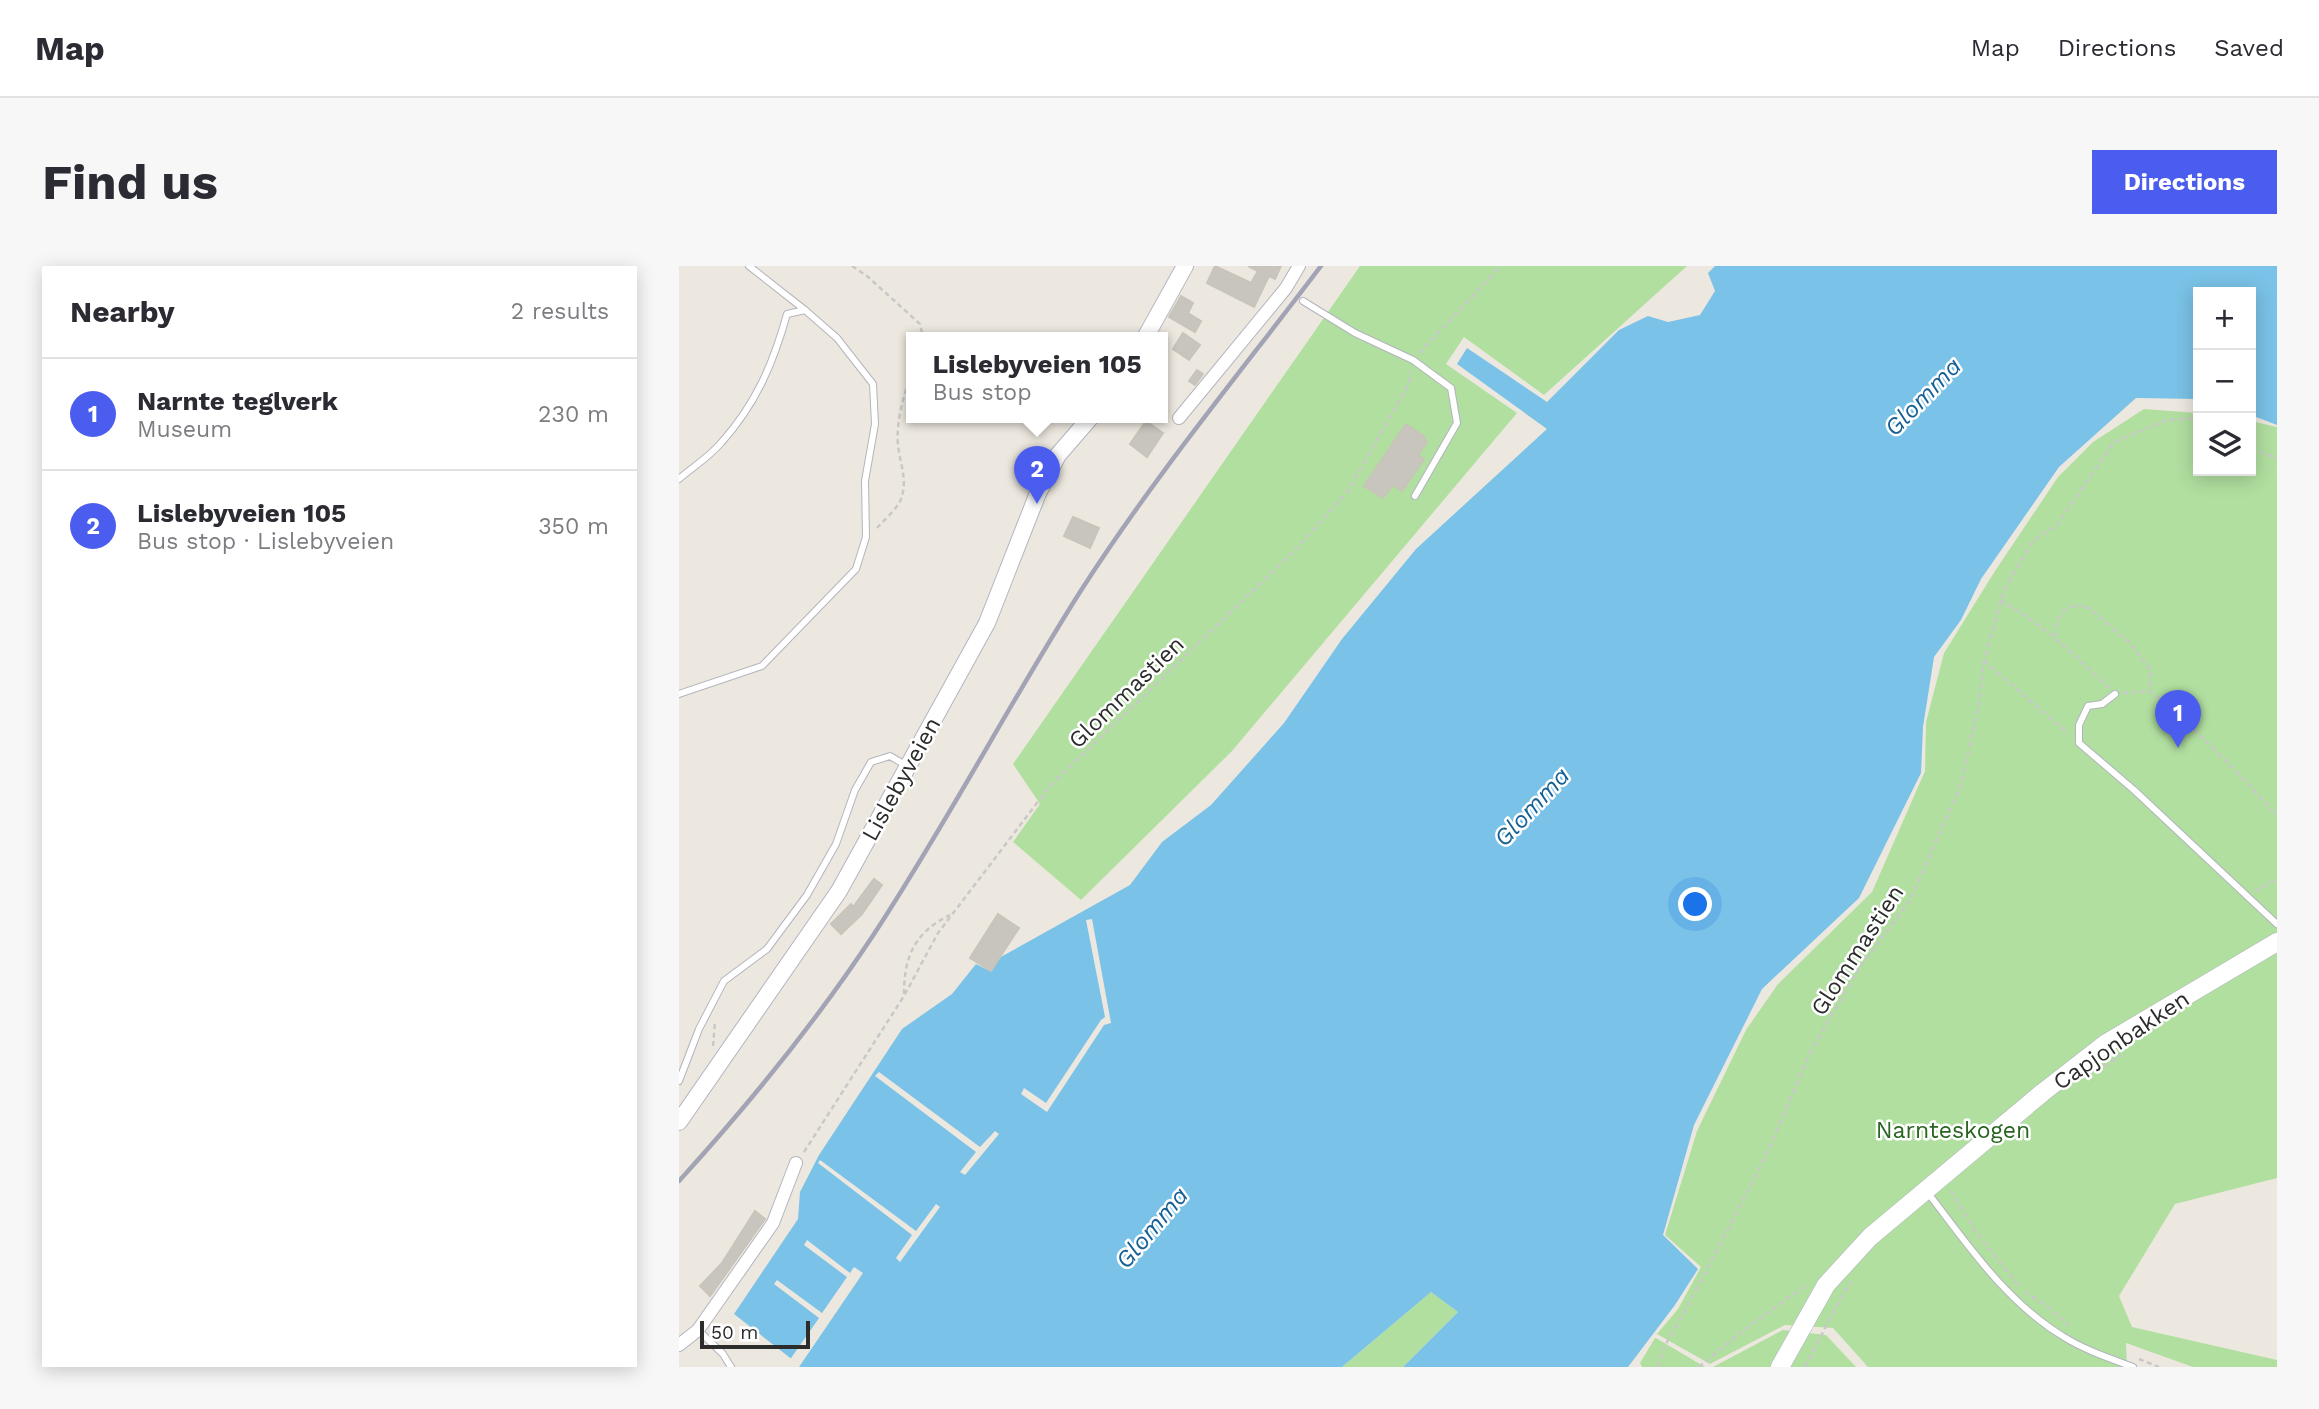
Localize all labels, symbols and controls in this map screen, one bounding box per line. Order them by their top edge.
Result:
text: Map [35,29,105,68]
text: Map [1971,34,2020,62]
text: Directions [2058,34,2176,62]
text: Saved [2214,34,2284,62]
button: Directions [2092,150,2277,214]
text: Find us [42,153,218,211]
map controls [2193,287,2256,476]
button: + [2193,287,2256,350]
text: Nearby [70,294,175,329]
text: 2 results [511,298,609,325]
popup [906,332,1168,423]
text: Lislebyveien 105 [932,349,1142,379]
button: − [2193,350,2256,413]
water label: Glomma [1879,352,1967,442]
text: Bus stop [932,379,1032,406]
text: Narnte teglverk [137,386,338,416]
text: 1 [88,401,98,428]
text: 230 m [538,401,609,428]
button: layers [2193,413,2256,476]
text: Museum [137,416,232,443]
pin: 2 [1014,446,1060,504]
text: Lislebyveien 105 [137,498,346,528]
text: 2 [86,513,100,540]
text: 350 m [538,513,609,540]
text: Bus stop · Lislebyveien [137,528,394,555]
street label: Glommastien [1063,631,1190,754]
pin: 1 [2155,690,2201,748]
street label: Lislebyveien [856,713,946,846]
water label: Glomma [1488,762,1576,852]
street label: Glommastien [1805,880,1910,1020]
your location [1678,887,1712,921]
street label: Capjonbakken [2048,985,2194,1096]
park label: Narnteskogen [1876,1117,2030,1144]
water label: Glomma [1110,1181,1194,1274]
scale bar [700,1318,810,1350]
text: 50 m [711,1321,758,1344]

